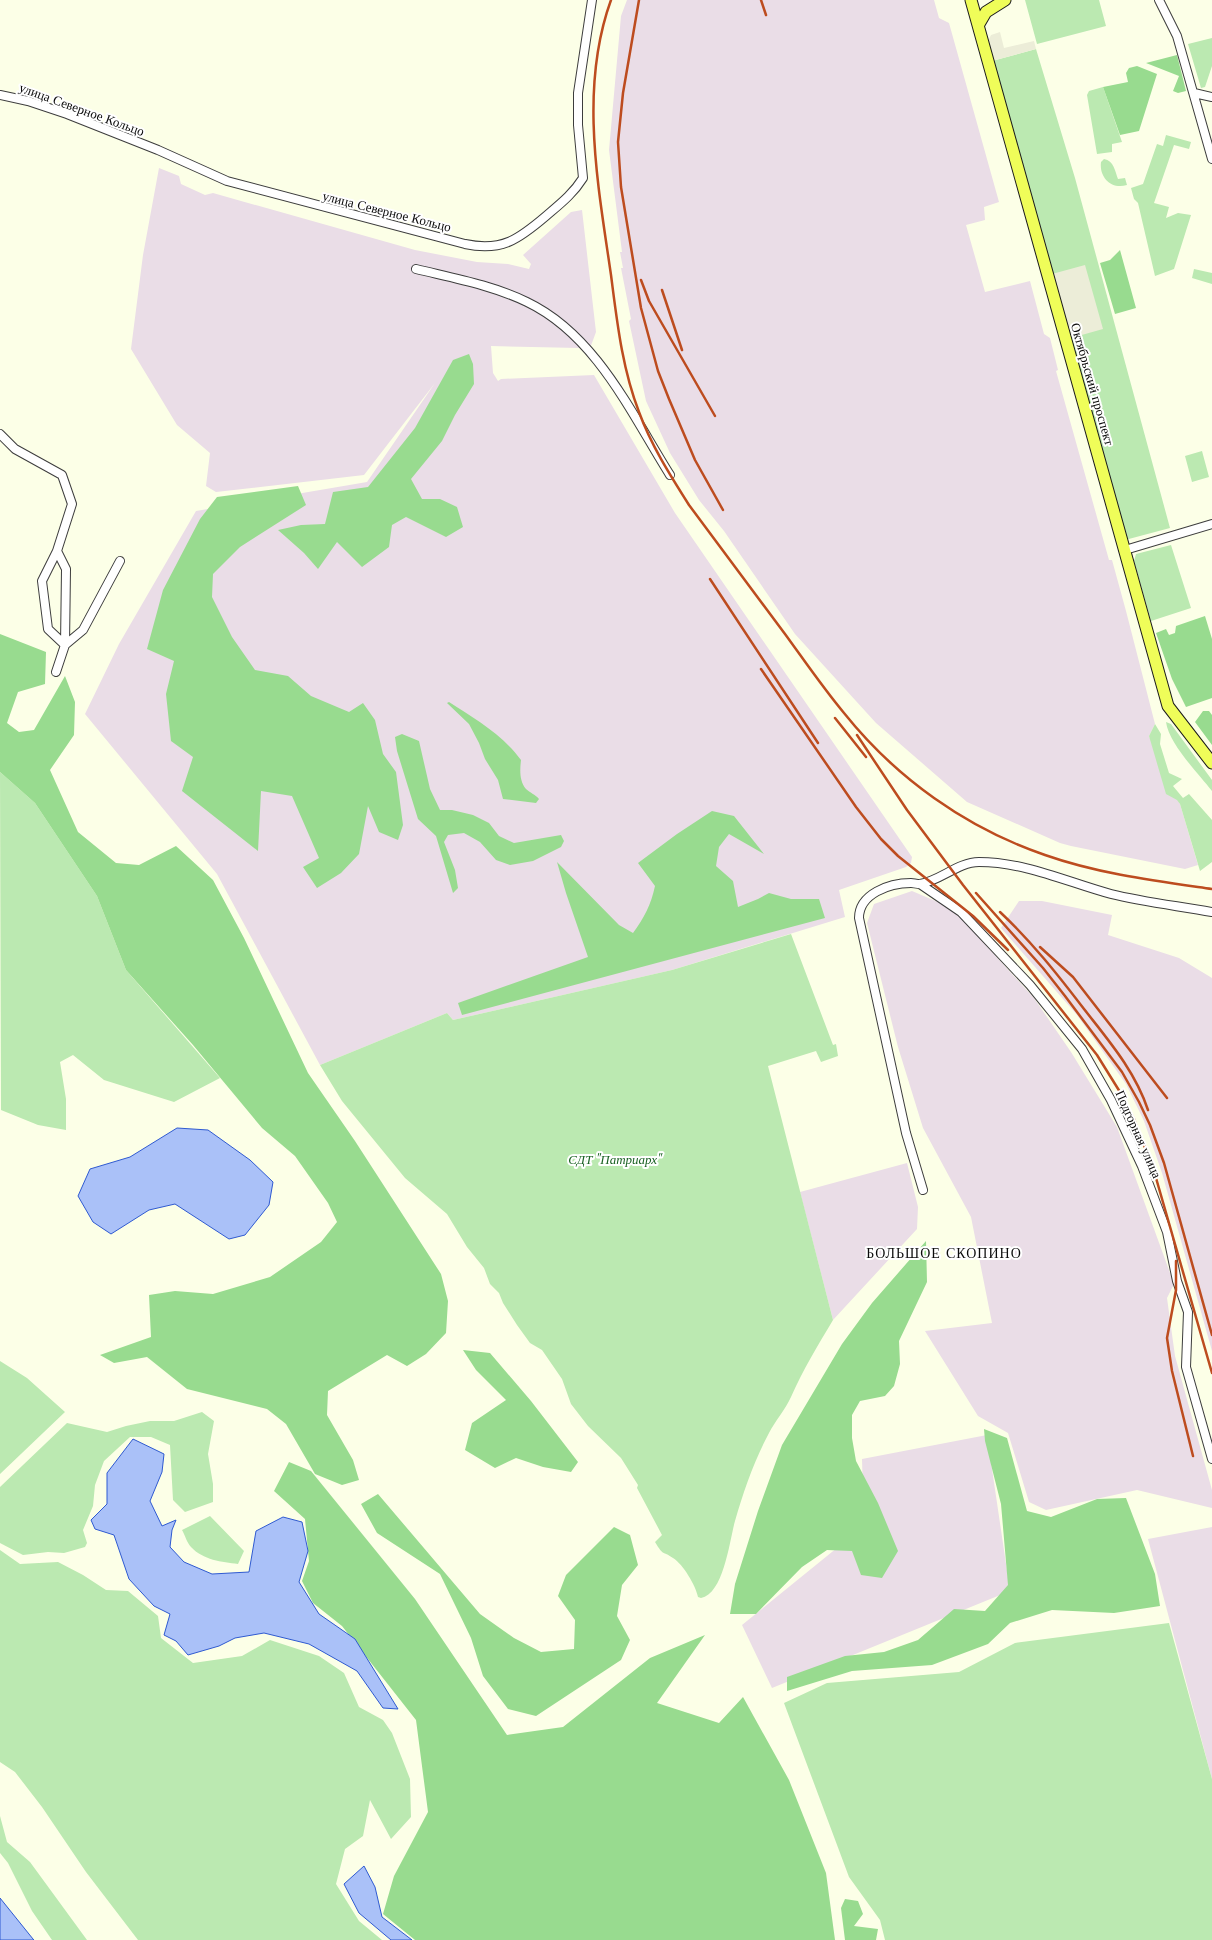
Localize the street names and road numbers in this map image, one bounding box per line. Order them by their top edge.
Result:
street label: улица Северное Кольцо [17,79,147,140]
street label: улица Северное Кольцо [321,187,453,236]
street label: Октябрьский проспект [1067,321,1118,448]
street label: Подгорная улица [1112,1087,1166,1181]

